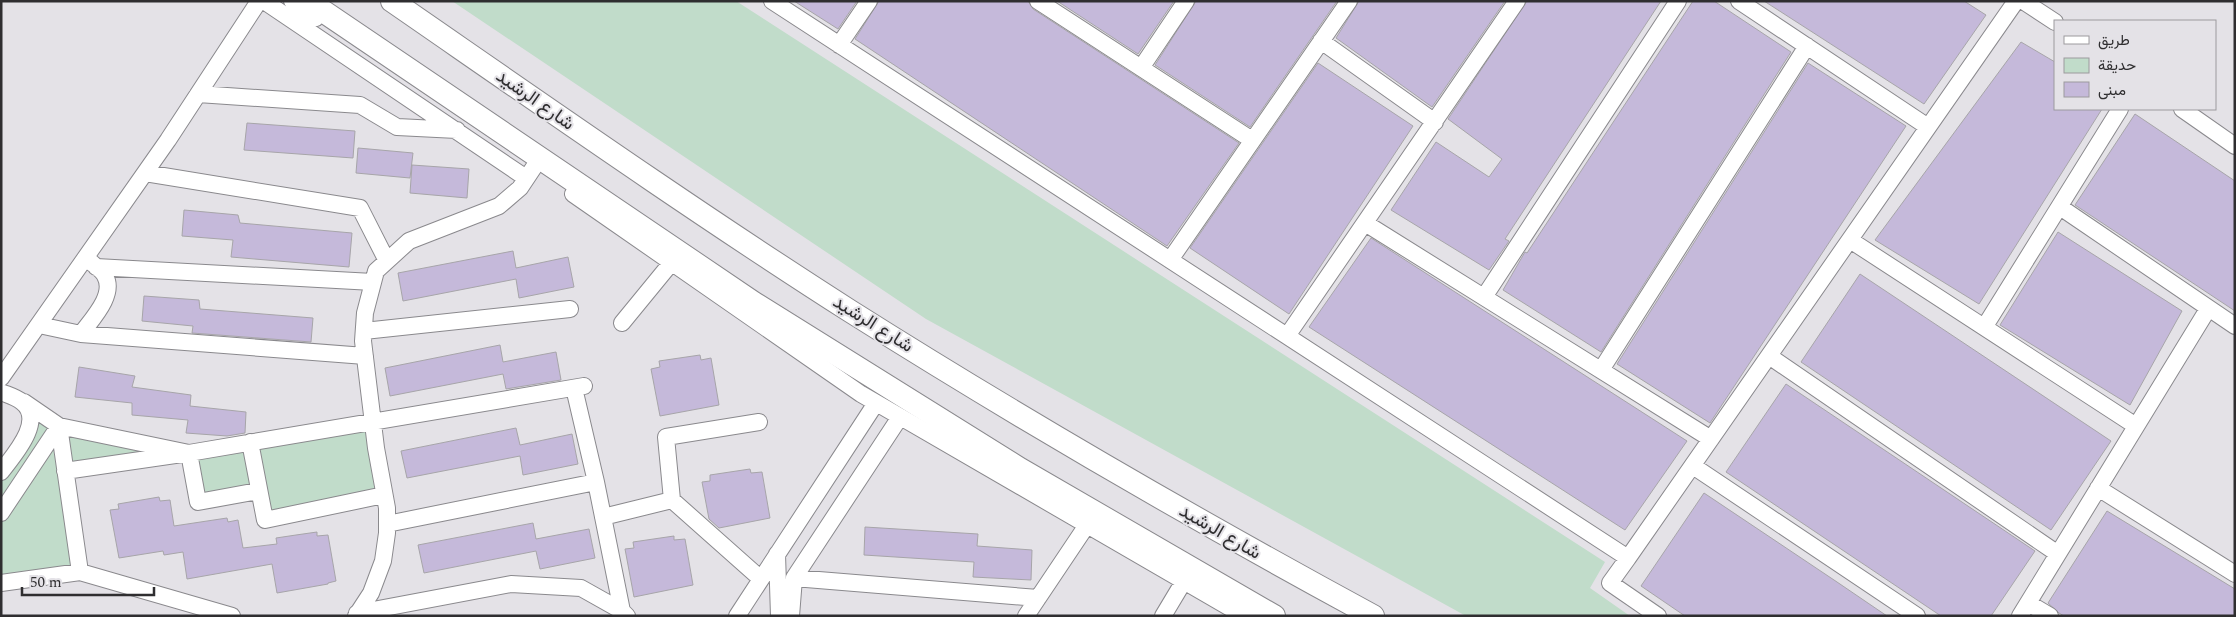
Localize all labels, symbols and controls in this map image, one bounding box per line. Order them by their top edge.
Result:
legend [2054,20,2216,110]
text: طريق [2098,29,2130,52]
text: حديقة [2098,54,2136,77]
street label: شارع الرشيد [490,62,580,138]
text: مبنى [2098,79,2126,102]
street label: شارع الرشيد [827,288,919,360]
street label: شارع الرشيد [1173,497,1267,567]
scale bar [22,564,155,596]
text: 50 m [30,571,62,594]

